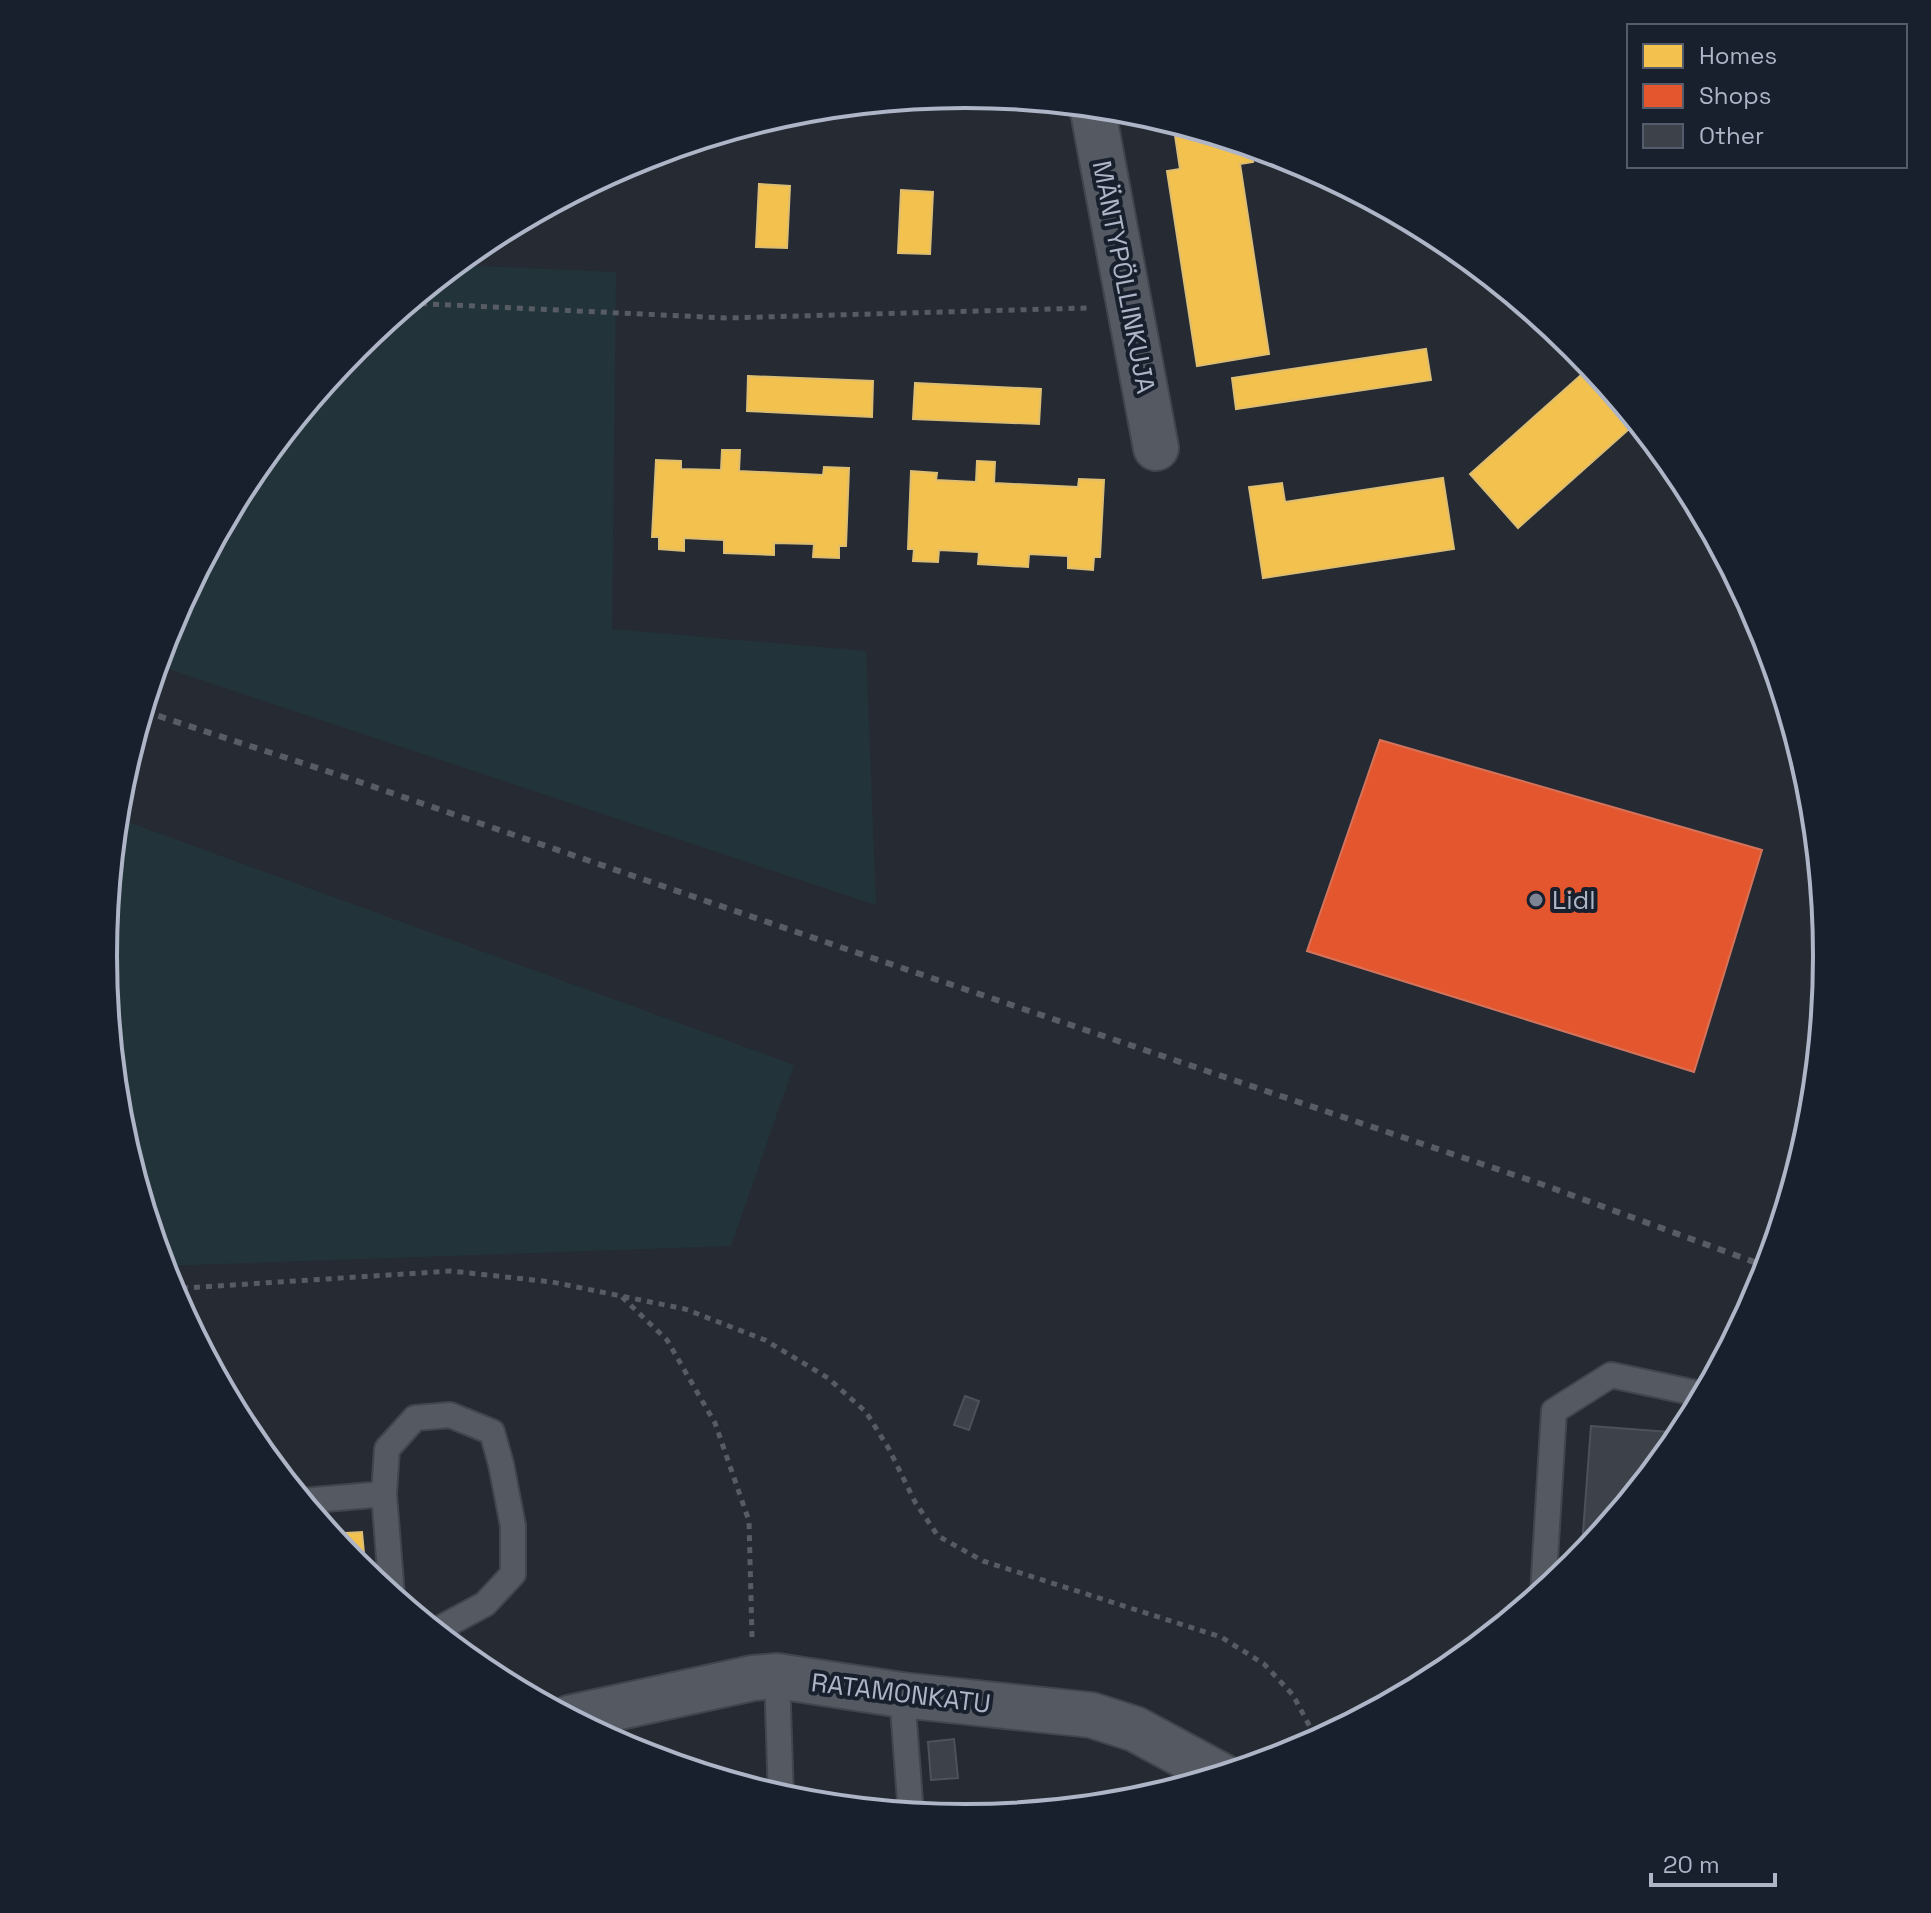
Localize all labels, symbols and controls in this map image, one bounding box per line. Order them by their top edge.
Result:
legend [1627,24,1907,168]
text: Homes [1699,40,1777,71]
text: Shops [1699,80,1771,111]
text: Other [1699,120,1764,151]
street label: MÄNTYPÖLLINKUJA [1085,158,1163,396]
place label: Lidl [1552,883,1596,917]
marker: Lidl [1527,891,1545,909]
street label: RATAMONKATU [809,1665,993,1721]
scale bar [1651,1837,1775,1887]
text: 20 m [1663,1849,1720,1880]

